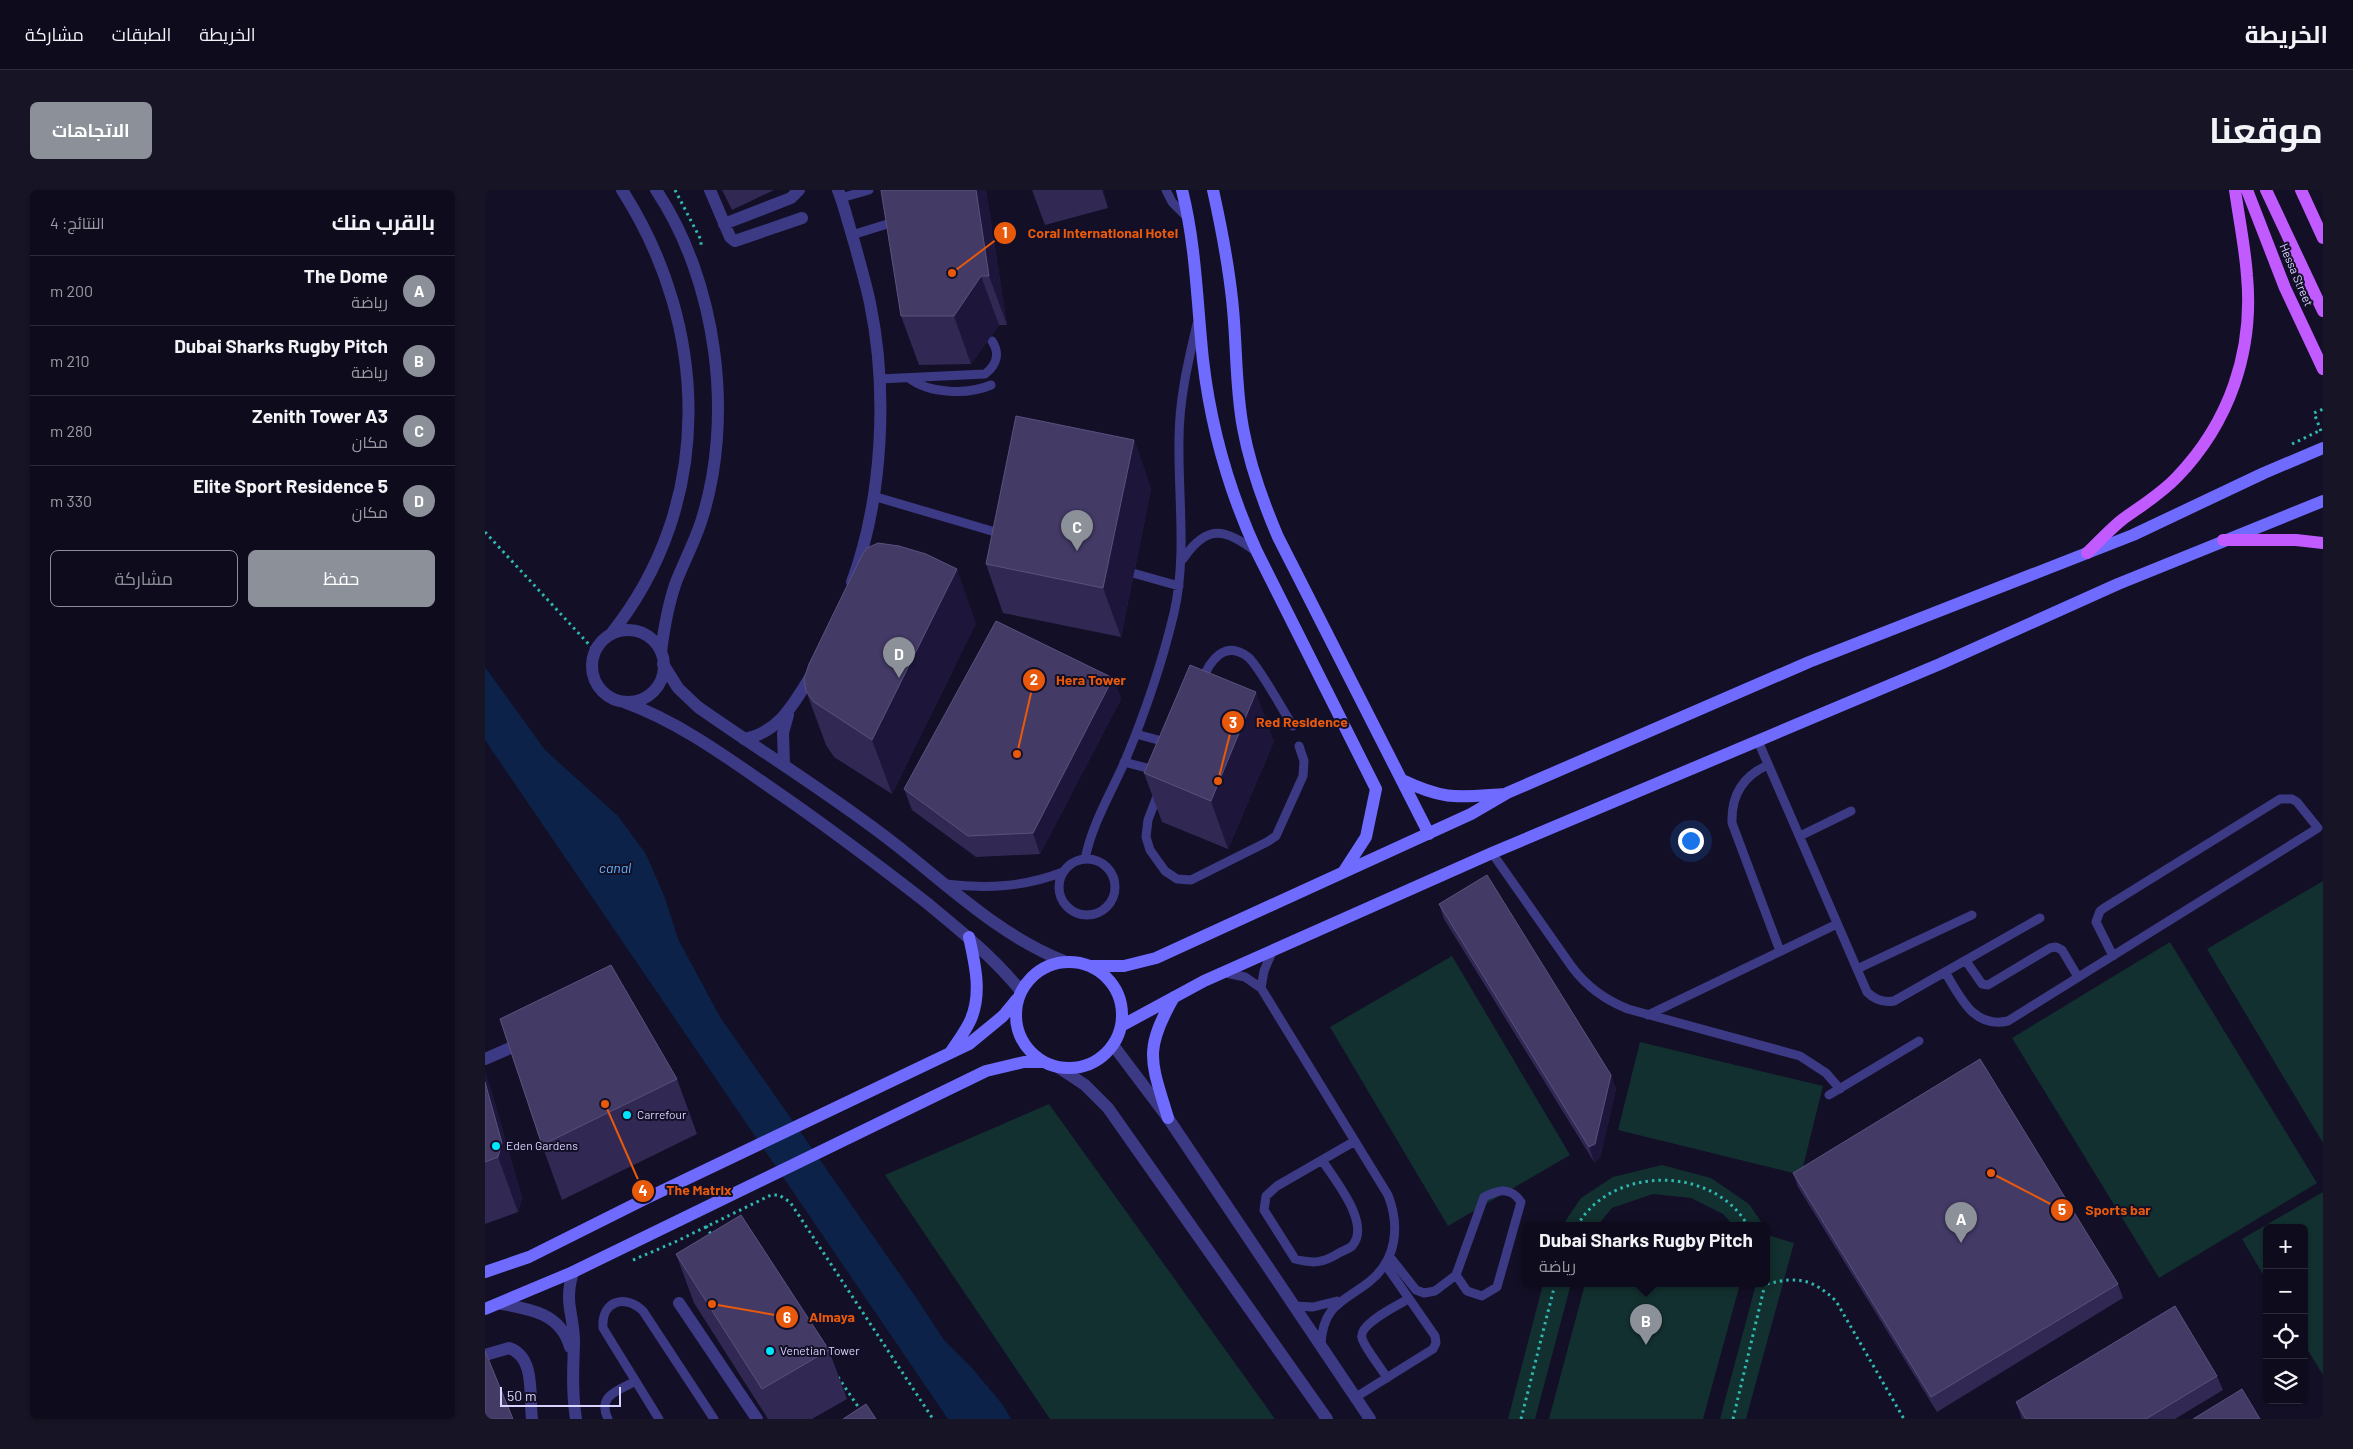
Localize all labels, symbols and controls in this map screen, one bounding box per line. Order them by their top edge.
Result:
text: الخريطة [2245,19,2328,48]
text: مشاركة [25,23,84,45]
text: الطبقات [112,23,171,45]
text: الخريطة [199,23,256,45]
button: الاتجاهات [30,102,152,159]
text: موقعنا [2209,108,2323,150]
text: بالقرب منك [332,209,435,234]
text: النتائج: 4 [50,213,105,232]
callout: Coral International Hotel [993,219,1188,248]
text: 1 [1002,223,1008,241]
text: Coral International Hotel [1028,224,1178,241]
street label: Hessa Street [2277,241,2316,308]
text: The Dome [304,264,388,287]
text: 200 m [50,281,93,300]
text: A [414,281,424,300]
text: رياضة [351,292,388,311]
text: Dubai Sharks Rugby Pitch [174,334,388,357]
text: 210 m [50,351,89,370]
text: B [414,351,424,370]
text: رياضة [351,362,388,381]
text: Zenith Tower A3 [252,404,388,427]
text: 280 m [50,421,92,440]
text: C [414,421,424,440]
text: مكان [352,432,388,451]
text: Elite Sport Residence 5 [193,474,388,497]
text: 330 m [50,491,92,510]
text: D [414,491,424,510]
text: مكان [352,502,388,521]
pin: C [1061,510,1093,551]
button: مشاركة [50,550,238,607]
button: حفظ [248,550,435,607]
pin: D [883,637,915,678]
callout: Hera Tower [1021,666,1136,695]
text: 2 [1030,670,1038,688]
text: Hera Tower [1056,671,1127,688]
callout: Red Residence [1221,708,1358,737]
text: 3 [1229,713,1237,731]
text: Red Residence [1256,713,1348,730]
your location [1678,828,1704,854]
water label: canal [599,859,631,876]
place label: Carrefour [637,1107,687,1121]
marker: Carrefour [621,1109,633,1121]
place label: Eden Gardens [506,1138,578,1152]
marker: Eden Gardens [490,1140,502,1152]
callout: The Matrix [631,1176,741,1205]
text: 4 [638,1181,648,1199]
text: The Matrix [666,1181,732,1198]
callout: Sports bar [2050,1196,2160,1225]
text: 5 [2058,1200,2066,1218]
text: Sports bar [2085,1201,2151,1218]
pin: A [1945,1202,1977,1243]
popup [1522,1222,1770,1287]
map controls [2263,1224,2308,1404]
button: + [2263,1224,2308,1269]
text: Dubai Sharks Rugby Pitch [1539,1228,1753,1251]
text: رياضة [1539,1256,1576,1275]
button: − [2263,1269,2308,1314]
callout: Almaya [774,1303,865,1332]
pin: B [1630,1304,1662,1345]
text: 6 [783,1308,791,1326]
text: Almaya [809,1308,855,1325]
button: locate [2263,1314,2308,1359]
place label: Venetian Tower [780,1343,860,1357]
marker: Venetian Tower [764,1345,776,1357]
button: layers [2263,1359,2308,1404]
scale bar [500,1384,621,1407]
text: 50 m [507,1387,536,1404]

